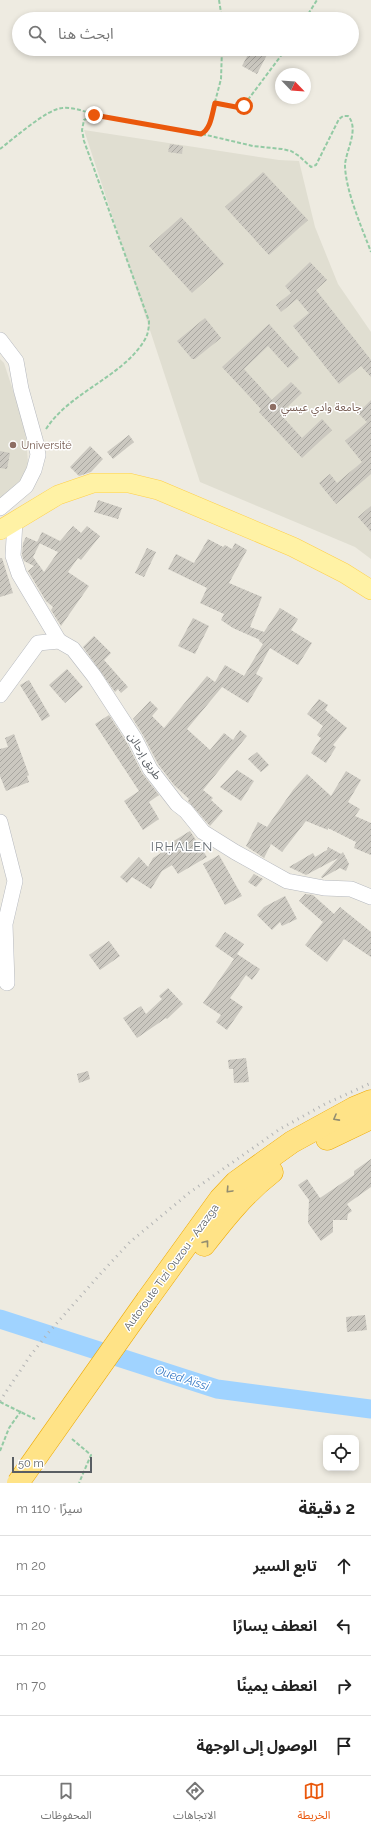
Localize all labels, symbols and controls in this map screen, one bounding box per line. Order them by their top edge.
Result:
search box [12,12,359,56]
icon: search [26,23,48,45]
text: ابحث هنا [58,25,114,43]
north arrow [275,68,311,104]
route start [235,97,253,115]
route end [85,106,103,124]
place label: جامعة وادي عيسي [281,401,362,417]
marker: جامعة وادي عيسي [268,402,278,412]
place label: Université [21,439,72,452]
marker: Université [8,440,18,450]
street label: طريق إرحالن [124,730,164,783]
district label: IRḤALEN [151,839,213,854]
one-way arrow [333,1113,340,1120]
one-way arrow [226,1185,233,1193]
street label: Autoroute Tizi Ouzou - Azazga [121,1202,222,1333]
one-way arrow [201,1241,208,1248]
water label: Oued Aïssi [153,1363,211,1393]
map controls [323,1435,359,1471]
button: locate [323,1435,359,1471]
scale bar [12,1455,92,1474]
text: 50 m [18,1457,44,1470]
text: 2 دقيقة [299,1498,355,1518]
text: سيرًا · 110 m [16,1501,82,1516]
icon: ahead [333,1555,355,1577]
text: تابع السير [253,1557,317,1575]
text: 20 m [16,1558,46,1573]
icon: left [333,1615,355,1637]
text: انعطف يسارًا [233,1617,317,1635]
text: 20 m [16,1618,46,1633]
icon: right [333,1675,355,1697]
text: انعطف يمينًا [237,1677,317,1695]
text: 70 m [16,1678,46,1693]
icon: arrive [333,1735,355,1757]
text: الوصول إلى الوجهة [197,1737,317,1755]
tab: المحفوظات [41,1780,92,1827]
tab: الاتجاهات [173,1780,216,1827]
tab: الخريطة [297,1780,330,1827]

